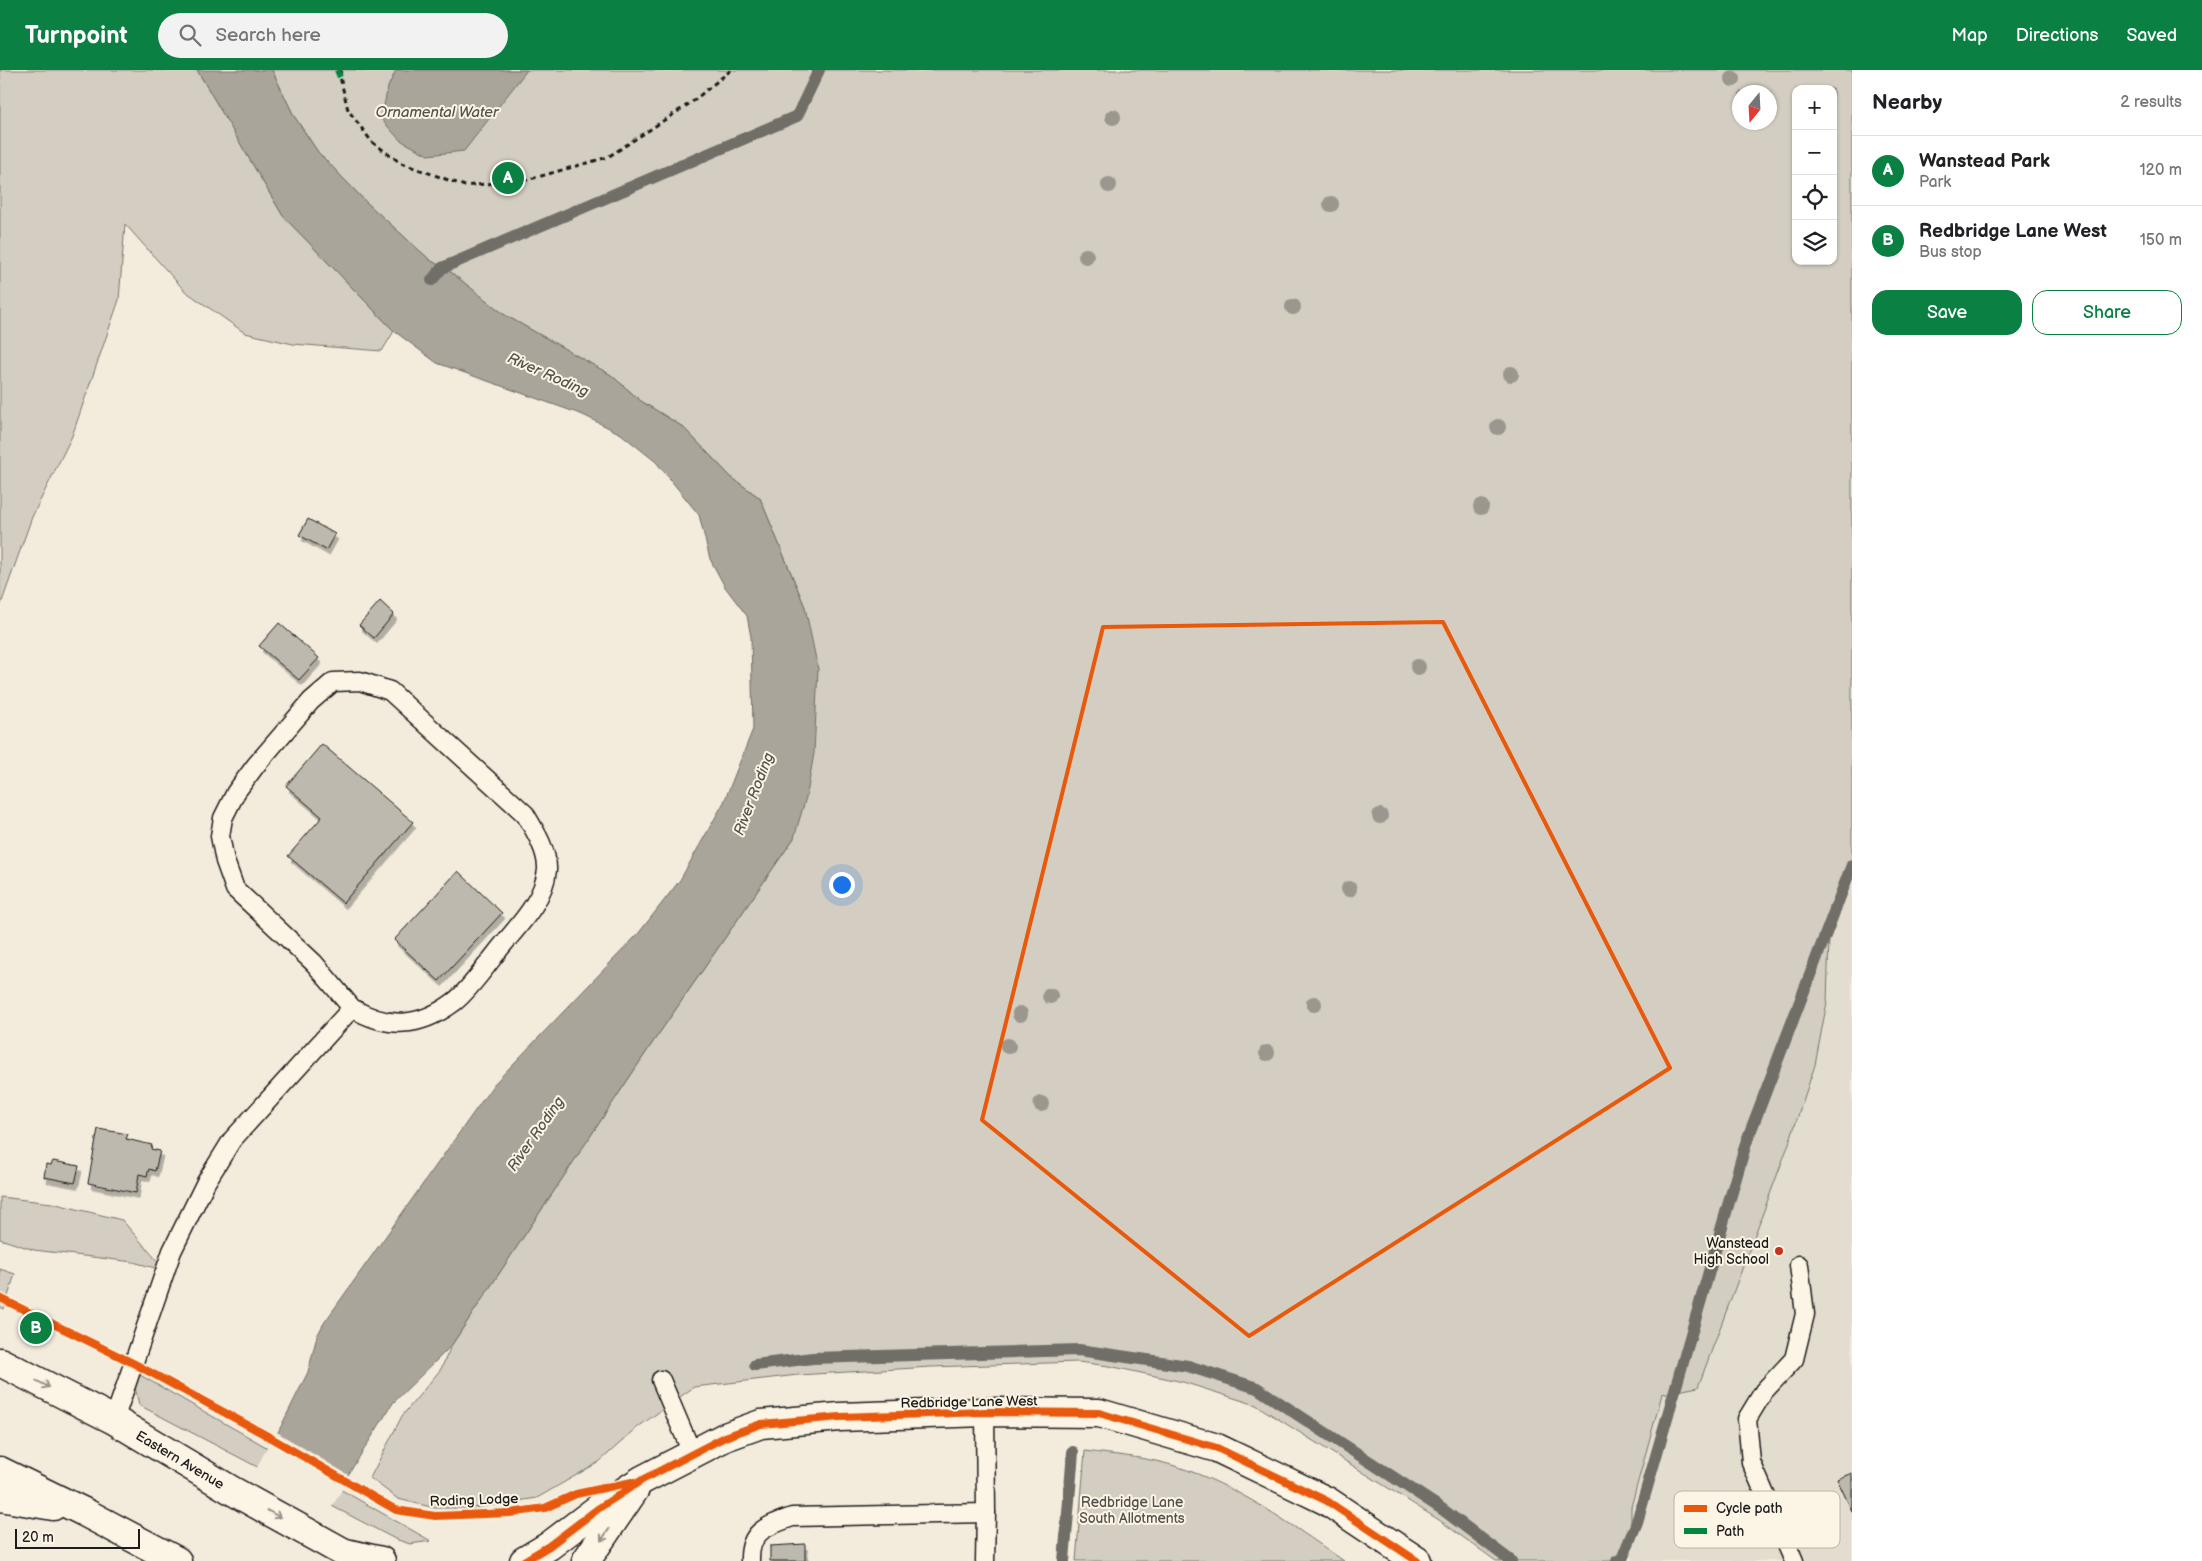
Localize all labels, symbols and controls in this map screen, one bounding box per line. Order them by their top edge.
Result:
search box [158,13,508,58]
text: Turnpoint [25,21,128,50]
icon: search [176,21,204,49]
text: Search here [216,24,321,47]
text: Map [1952,25,1988,46]
text: Directions [2016,25,2098,46]
text: Saved [2126,25,2177,46]
north arrow [1732,85,1777,130]
map controls [1792,85,1837,265]
button: + [1792,85,1837,130]
text: Nearby [1872,90,1942,115]
text: 2 results [2120,93,2182,112]
water label: Ornamental Water [376,103,500,122]
button: − [1792,130,1837,175]
text: Wanstead Park [1919,150,2050,173]
pin: A [492,159,524,197]
text: A [1883,161,1893,180]
text: 120 m [2139,161,2182,180]
text: Park [1919,173,1951,192]
button: locate [1792,175,1837,220]
button: layers [1792,220,1837,265]
text: Redbridge Lane West [1919,220,2107,243]
text: B [1882,231,1894,250]
text: 150 m [2140,231,2182,250]
text: Bus stop [1919,243,1982,262]
button: Save [1872,290,2022,335]
button: Share [2032,290,2182,335]
water label: River Roding [504,349,592,402]
water label: River Roding [730,750,779,838]
your location [829,872,855,898]
water label: River Roding [503,1093,569,1175]
place label: Wanstead High School [1693,1235,1769,1268]
marker: Wanstead High School [1773,1245,1785,1257]
pin: B [20,1309,52,1347]
one-way arrow [36,1379,51,1389]
street label: Redbridge Lane West [900,1392,1038,1412]
street label: Eastern Avenue [133,1427,227,1493]
street label: Roding Lodge [429,1490,519,1510]
legend [1674,1491,1840,1548]
park label: Redbridge Lane South Allotments [1079,1494,1185,1527]
text: Cycle path [1716,1500,1783,1517]
one-way arrow [266,1509,280,1519]
text: Path [1716,1523,1744,1540]
scale bar [15,1526,140,1549]
one-way arrow [600,1528,610,1542]
text: 20 m [22,1529,54,1546]

